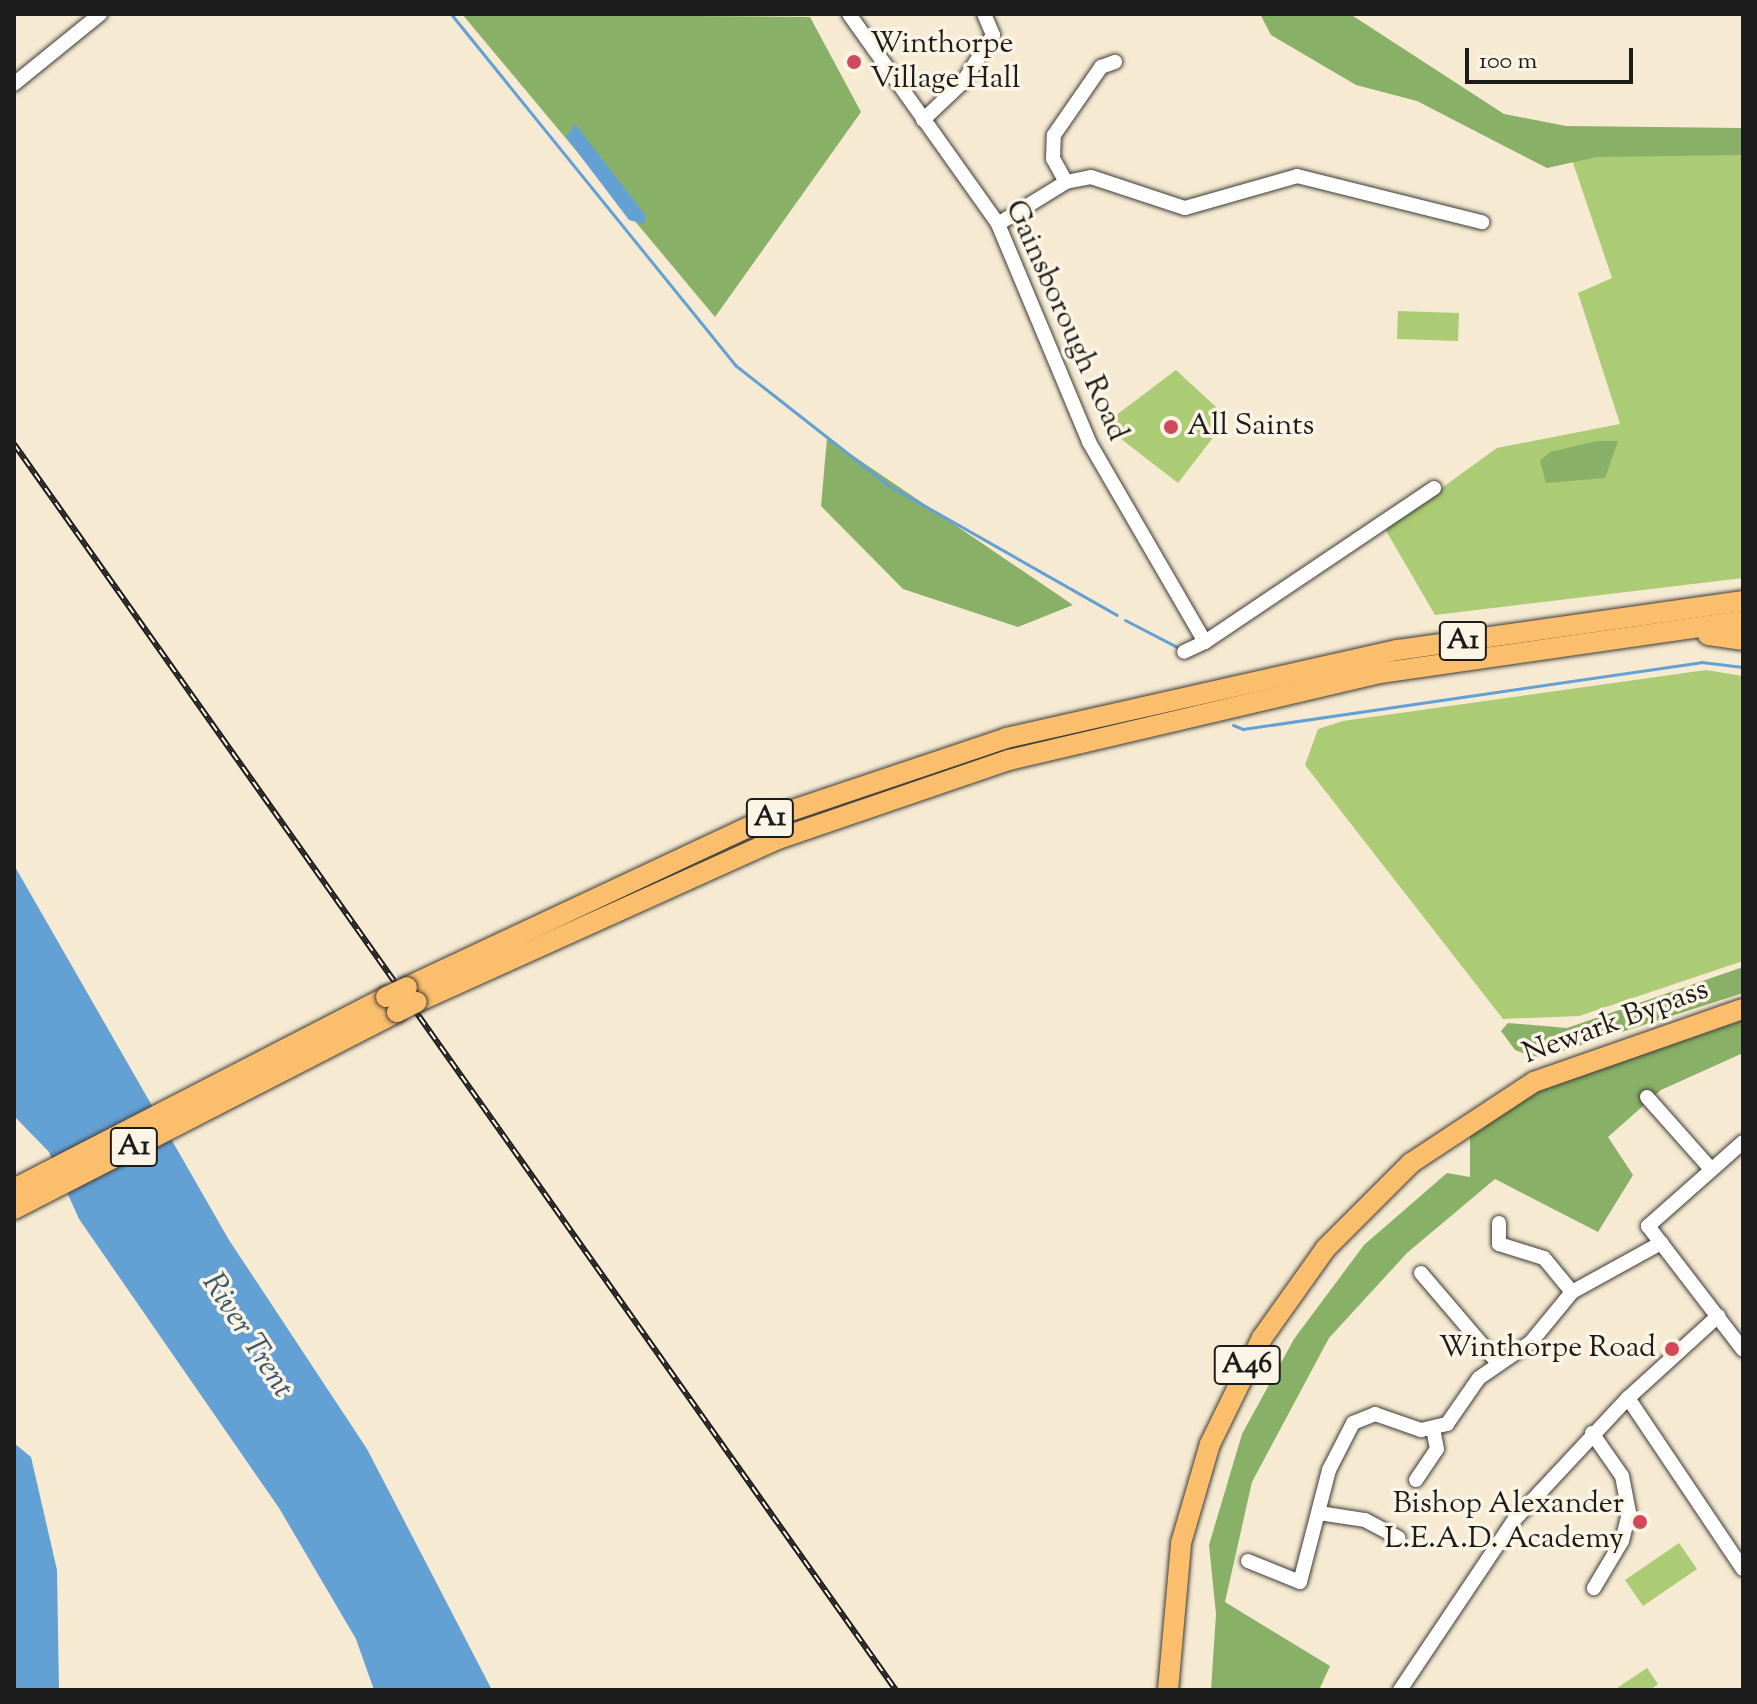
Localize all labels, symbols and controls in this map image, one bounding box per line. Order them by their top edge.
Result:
place label: Winthorpe Village Hall [870,27,1020,98]
scale bar [1469,32,1637,82]
text: 100 m [1479,45,1537,79]
marker: Winthorpe Village Hall [845,53,863,71]
street label: Gainsborough Road [996,195,1134,447]
place label: All Saints [1187,409,1314,445]
marker: All Saints [1162,418,1180,436]
road number: A1 [1437,617,1489,665]
road number: A1 [744,794,796,842]
street label: Newark Bypass [1518,973,1714,1073]
road number: A1 [108,1123,160,1171]
water label: River Trent [193,1266,301,1406]
place label: Winthorpe Road [1439,1331,1656,1367]
marker: Winthorpe Road [1663,1340,1681,1358]
road number: A46 [1213,1341,1281,1389]
place label: Bishop Alexander L.E.A.D. Academy [1385,1487,1624,1558]
marker: Bishop Alexander L.E.A.D. Academy [1631,1513,1649,1531]

